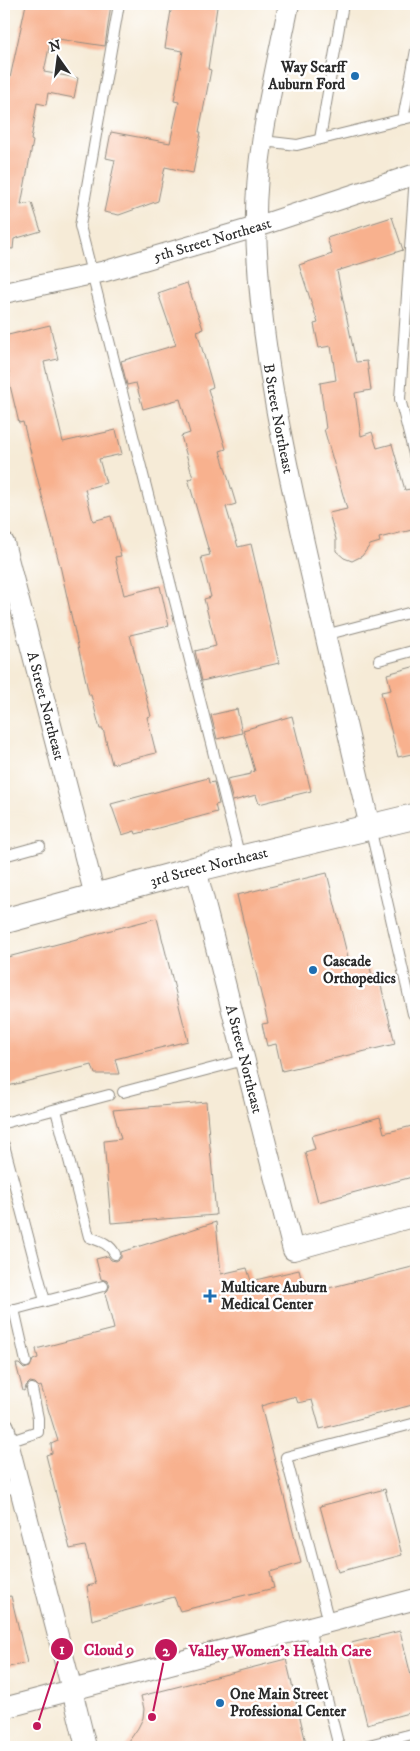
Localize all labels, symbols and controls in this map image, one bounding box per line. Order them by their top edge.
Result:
north arrow [32,32,82,82]
text: N [47,36,63,56]
place label: Way Scarff Auburn Ford [267,58,348,94]
marker: Way Scarff Auburn Ford [349,70,361,82]
street label: 5th Street Northeast [151,213,274,266]
street label: B Street Northeast [259,362,298,475]
street label: A Street Northeast [23,649,69,762]
street label: 3rd Street Northeast [148,843,270,891]
place label: Cascade Orthopedics [323,952,396,988]
marker: Cascade Orthopedics [307,964,319,976]
street label: A Street Northeast [221,1003,267,1115]
place label: Multicare Auburn Medical Center [221,1278,327,1314]
marker: Multicare Auburn Medical Center [203,1289,217,1303]
callout: Cloud 9 [49,1634,145,1665]
callout: Valley Women's Health Care [154,1635,381,1666]
text: 1 [59,1640,65,1659]
text: Cloud 9 [84,1640,134,1660]
text: Valley Women's Health Care [188,1641,372,1661]
text: 2 [162,1642,170,1661]
place label: One Main Street Professional Center [230,1685,347,1721]
marker: One Main Street Professional Center [214,1697,226,1709]

